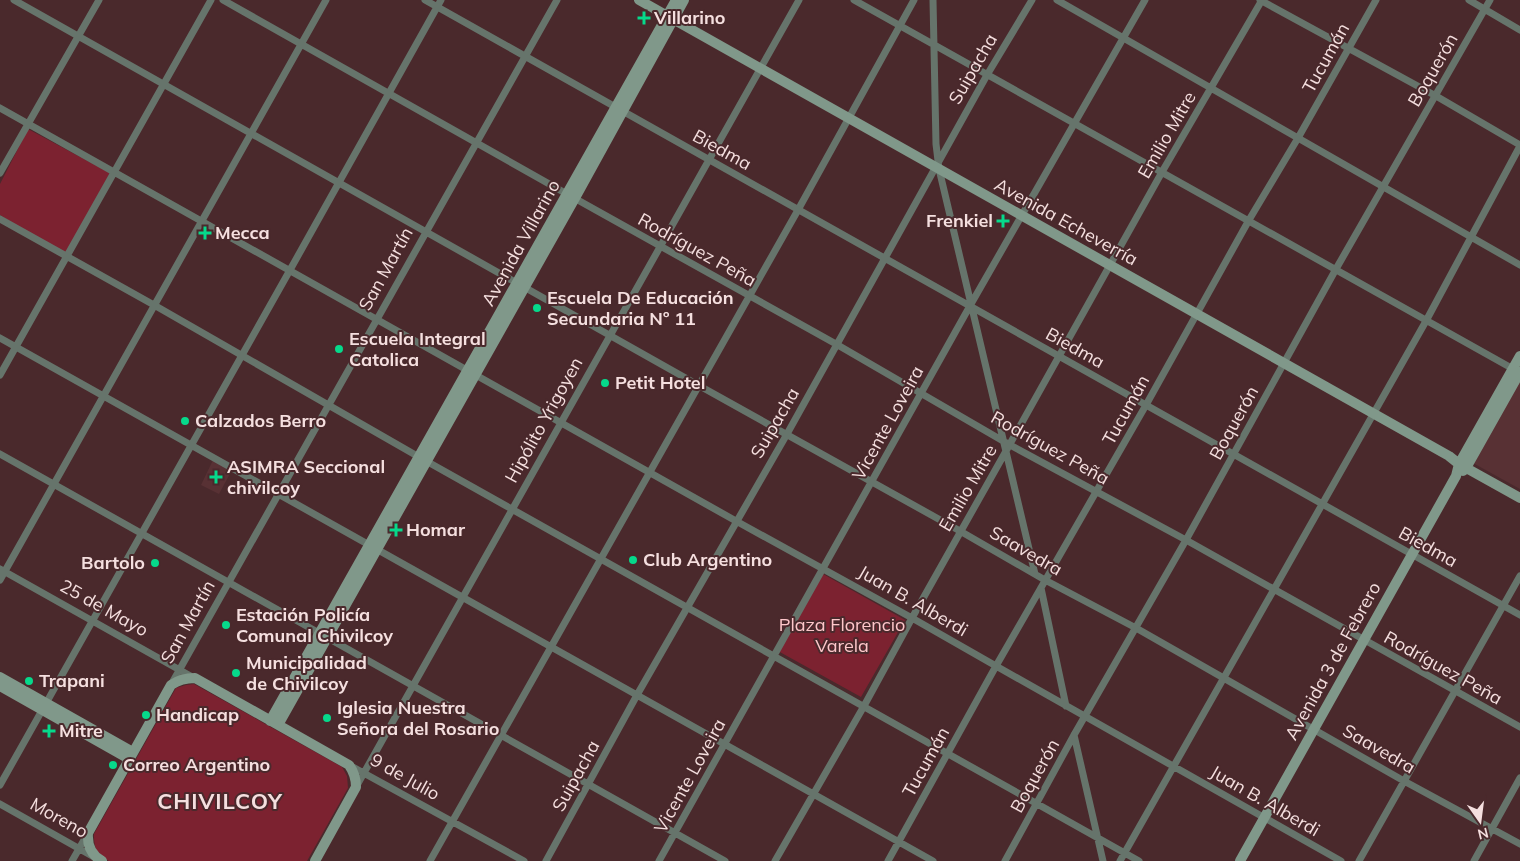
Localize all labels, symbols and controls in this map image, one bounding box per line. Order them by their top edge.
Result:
place label: Villarino [653,6,726,29]
marker: Villarino [638,12,650,24]
street label: Tucumán [1297,19,1354,97]
street label: Suipacha [943,29,1002,108]
street label: Boquerón [1402,29,1463,110]
street label: Emilio Mitre [1132,87,1201,182]
street label: Biedma [689,124,756,175]
street label: Avenida Echeverría [991,173,1142,270]
street label: Avenida Villarino [476,176,565,310]
street label: Rodríguez Peña [634,208,760,292]
place label: Frenkiel [926,209,993,232]
marker: Frenkiel [997,215,1009,227]
place label: Mecca [215,221,270,244]
street label: San Martín [353,223,418,314]
marker: Mecca [199,227,211,239]
place label: Escuela De Educación Secundaria Nº 11 [547,286,734,330]
marker: Escuela De Educación Secundaria Nº 11 [531,302,543,314]
street label: Biedma [1042,322,1109,373]
place label: Escuela Integral Catolica [349,327,486,371]
marker: Escuela Integral Catolica [333,343,345,355]
street label: Hipólito Yrigoyen [500,353,588,487]
street label: Vicente Loveira [847,362,928,484]
place label: Petit Hotel [615,371,705,394]
street label: Tucumán [1097,371,1154,449]
marker: Petit Hotel [599,377,611,389]
street label: Boquerón [1204,382,1263,464]
street label: Suipacha [745,383,804,462]
street label: Rodríguez Peña [987,406,1113,490]
place label: Calzados Berro [195,409,326,432]
marker: Calzados Berro [179,415,191,427]
street label: Emilio Mitre [933,440,1002,535]
place label: ASIMRA Seccional chivilcoy [227,455,385,499]
marker: ASIMRA Seccional chivilcoy [209,470,223,484]
place label: Homar [406,518,466,541]
street label: Saavedra [986,521,1067,581]
street label: Biedma [1395,521,1462,572]
marker: Homar [390,524,402,536]
place label: Club Argentino [643,548,772,571]
place label: Bartolo [81,551,145,574]
marker: Club Argentino [627,554,639,566]
marker: Bartolo [149,557,161,569]
street label: Juan B. Alberdi [854,560,972,641]
street label: 25 de Mayo [56,574,152,641]
street label: San Martín [155,576,220,667]
street label: Avenida 3 de Febrero [1280,578,1386,744]
place label: Estación Policía Comunal Chivilcoy [236,603,393,647]
park label: Plaza Florencio Varela [779,613,905,657]
marker: Estación Policía Comunal Chivilcoy [220,619,232,631]
street label: Rodríguez Peña [1380,626,1506,710]
place label: Municipalidad de Chivilcoy [246,651,367,695]
marker: Municipalidad de Chivilcoy [230,667,242,679]
place label: Trapani [39,669,105,692]
marker: Trapani [23,675,35,687]
place label: Iglesia Nuestra Señora del Rosario [337,696,499,740]
place label: Handicap [156,703,239,726]
marker: Handicap [140,709,152,721]
marker: Iglesia Nuestra Señora del Rosario [321,712,333,724]
street label: Vicente Loveira [649,715,730,837]
place label: Mitre [59,719,103,742]
street label: Saavedra [1339,719,1420,779]
street label: Tucumán [897,723,954,801]
marker: Mitre [43,725,55,737]
street label: Boquerón [1005,735,1064,817]
street label: Suipacha [547,736,604,815]
street label: 9 de Julio [366,748,444,805]
place label: Correo Argentino [123,753,270,776]
marker: Correo Argentino [107,759,119,771]
street label: Juan B. Alberdi [1206,760,1324,841]
district label: CHIVILCOY [157,787,283,815]
street label: Moreno [26,792,92,843]
north arrow [1455,796,1505,846]
text: N [1476,824,1490,844]

